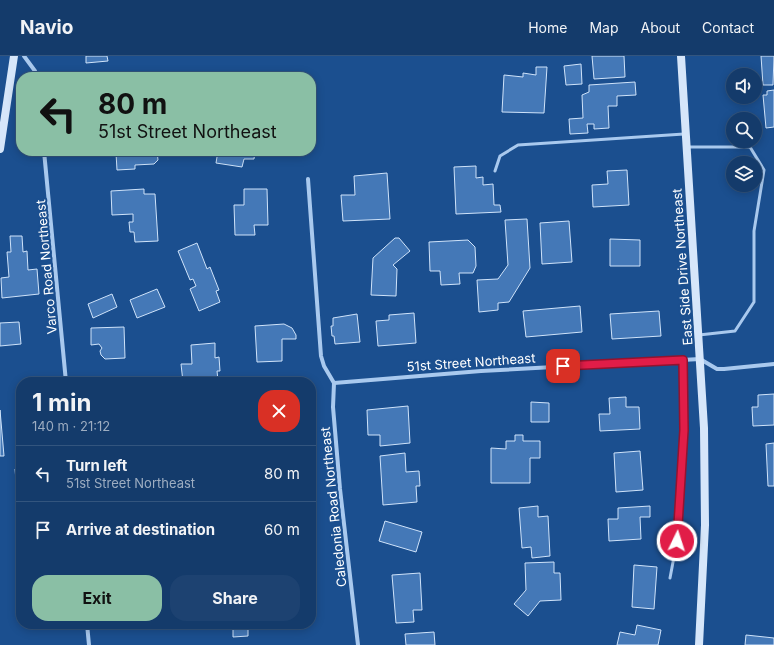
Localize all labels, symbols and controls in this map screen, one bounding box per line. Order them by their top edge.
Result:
text: Navio [20,16,73,39]
text: Home [528,19,567,36]
text: Map [589,19,619,36]
text: About [641,19,680,36]
text: Contact [702,19,754,36]
map controls [726,68,762,192]
button: sound [726,68,762,104]
text: 80 m [98,87,167,121]
icon: left [32,88,84,140]
button: search [726,112,762,148]
text: 51st Street Northeast [98,121,277,142]
button: layers [726,156,762,192]
street label: East Side Drive Northeast [669,188,695,346]
street label: Varco Road Northeast [32,199,60,335]
pin [546,349,580,383]
street label: 51st Street Northeast [406,350,536,374]
icon: arrive [552,355,574,377]
text: 1 min [32,388,91,417]
button: close [258,390,300,432]
text: 140 m · 21:12 [32,418,110,434]
street label: Caledonia Road Northeast [317,426,349,588]
text: Turn left [66,456,127,475]
icon: left [32,463,54,485]
text: 80 m [264,464,300,483]
text: 51st Street Northeast [66,475,195,491]
icon: arrive [32,519,54,541]
text: Arrive at destination [66,520,215,539]
text: 60 m [264,520,300,539]
position arrow [656,520,698,562]
button: Exit [32,575,162,621]
button: Share [170,575,300,621]

